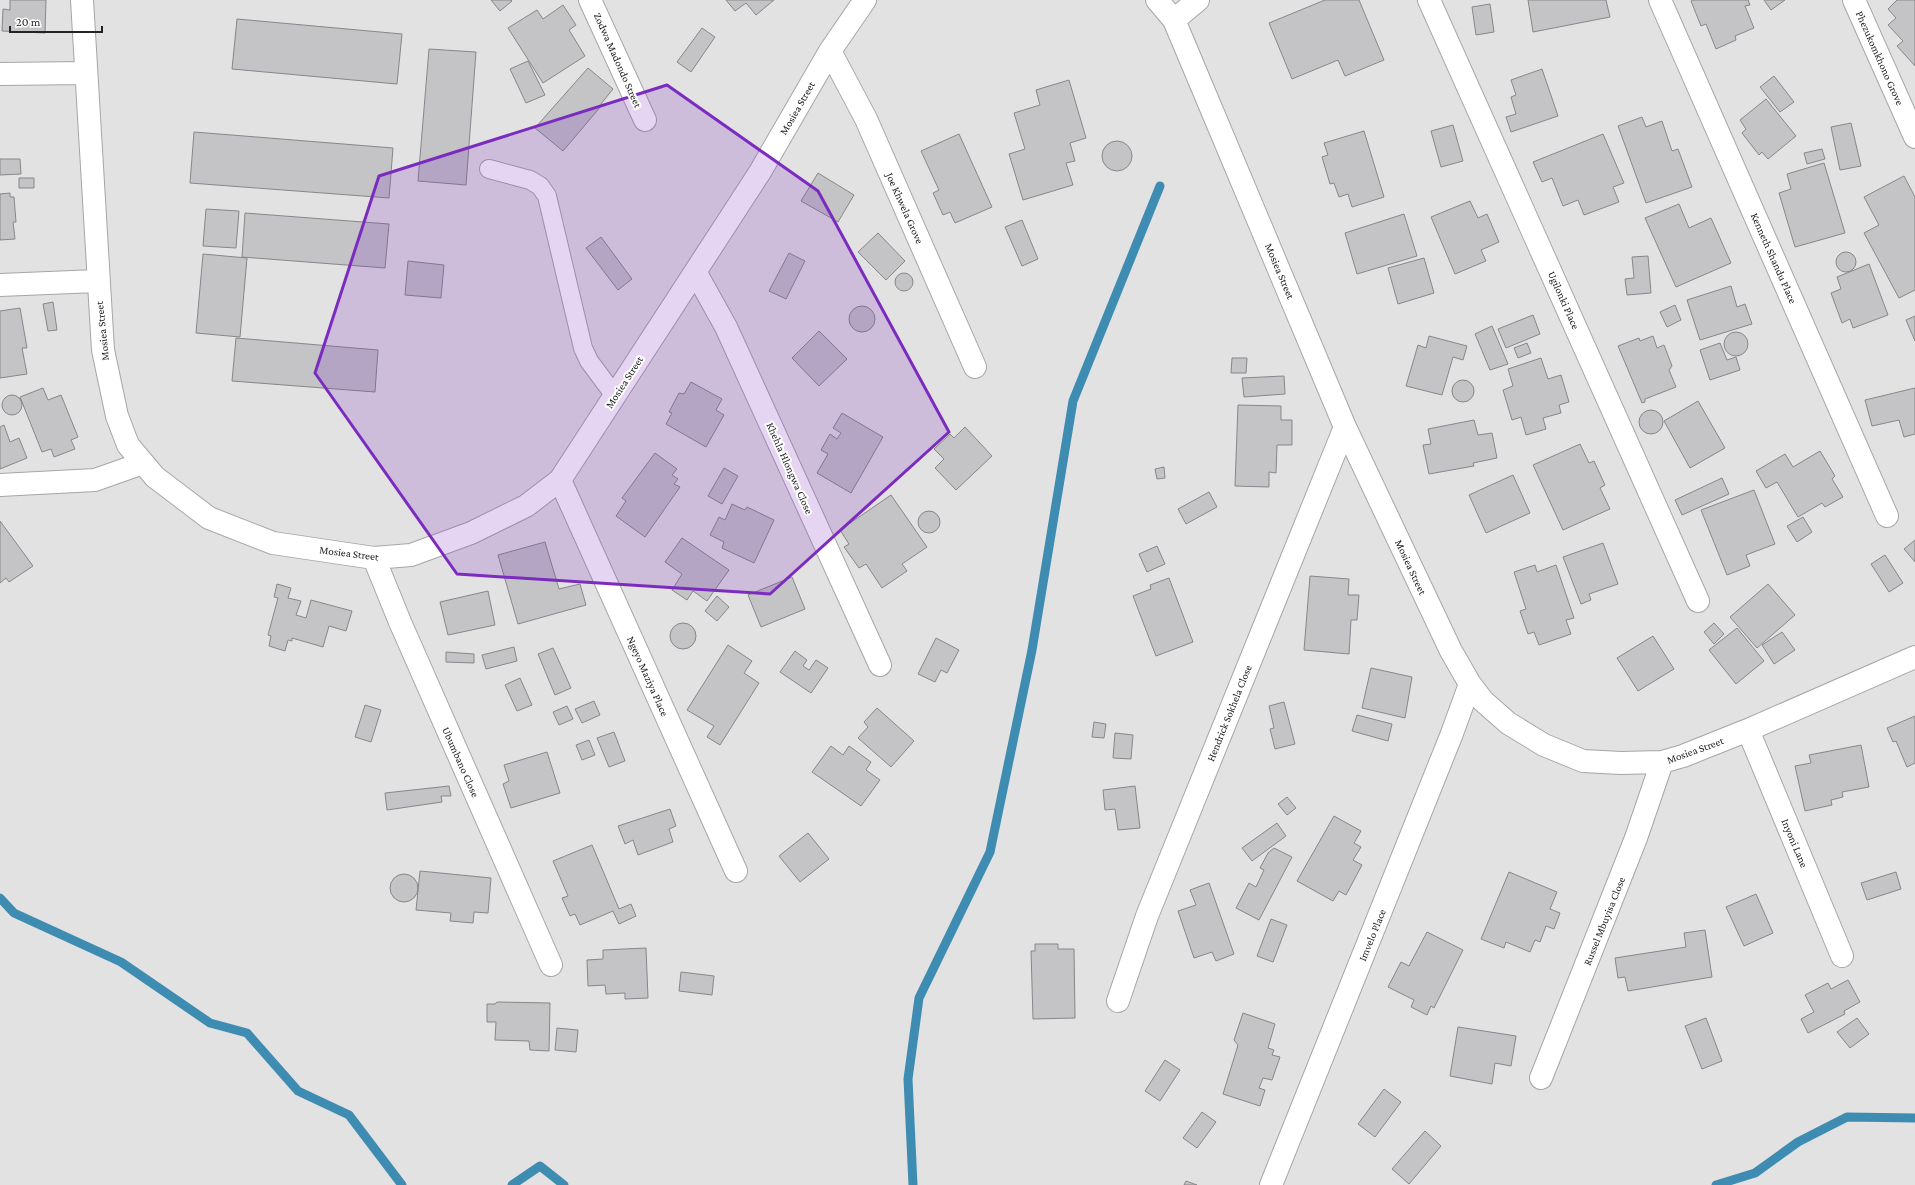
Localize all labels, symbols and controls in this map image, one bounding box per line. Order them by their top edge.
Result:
scale bar [10,8,102,34]
street label: Phezukomkhono Grove [1854,9,1906,107]
street label: Zodwa Madondo Street [592,11,644,110]
text: 20 m [16,15,41,29]
street label: Mosiea Street [777,79,817,137]
street label: Joe Khwela Grove [883,170,926,246]
street label: Kenneth Shandu Place [1749,211,1799,305]
street label: Mosiea Street [1263,241,1297,301]
street label: Ugilonki Place [1545,269,1582,331]
street label: Mosiea Street [93,300,111,361]
street label: Mosiea Street [603,353,645,410]
street label: Khehla Hlongwa Close [763,420,816,516]
street label: Mosiea Street [1393,537,1429,597]
street label: Mosiea Street [319,543,380,563]
street label: Ngeyo Maziya Place [624,634,671,718]
street label: Hendrick Sokhela Close [1204,663,1254,763]
street label: Ubumbano Close [440,725,482,799]
street label: Mosiea Street [1665,734,1725,766]
street label: Inyoni Lane [1778,817,1811,870]
street label: Russel Mbuyisa Close [1581,875,1628,967]
street label: Imvelo Place [1356,907,1388,963]

